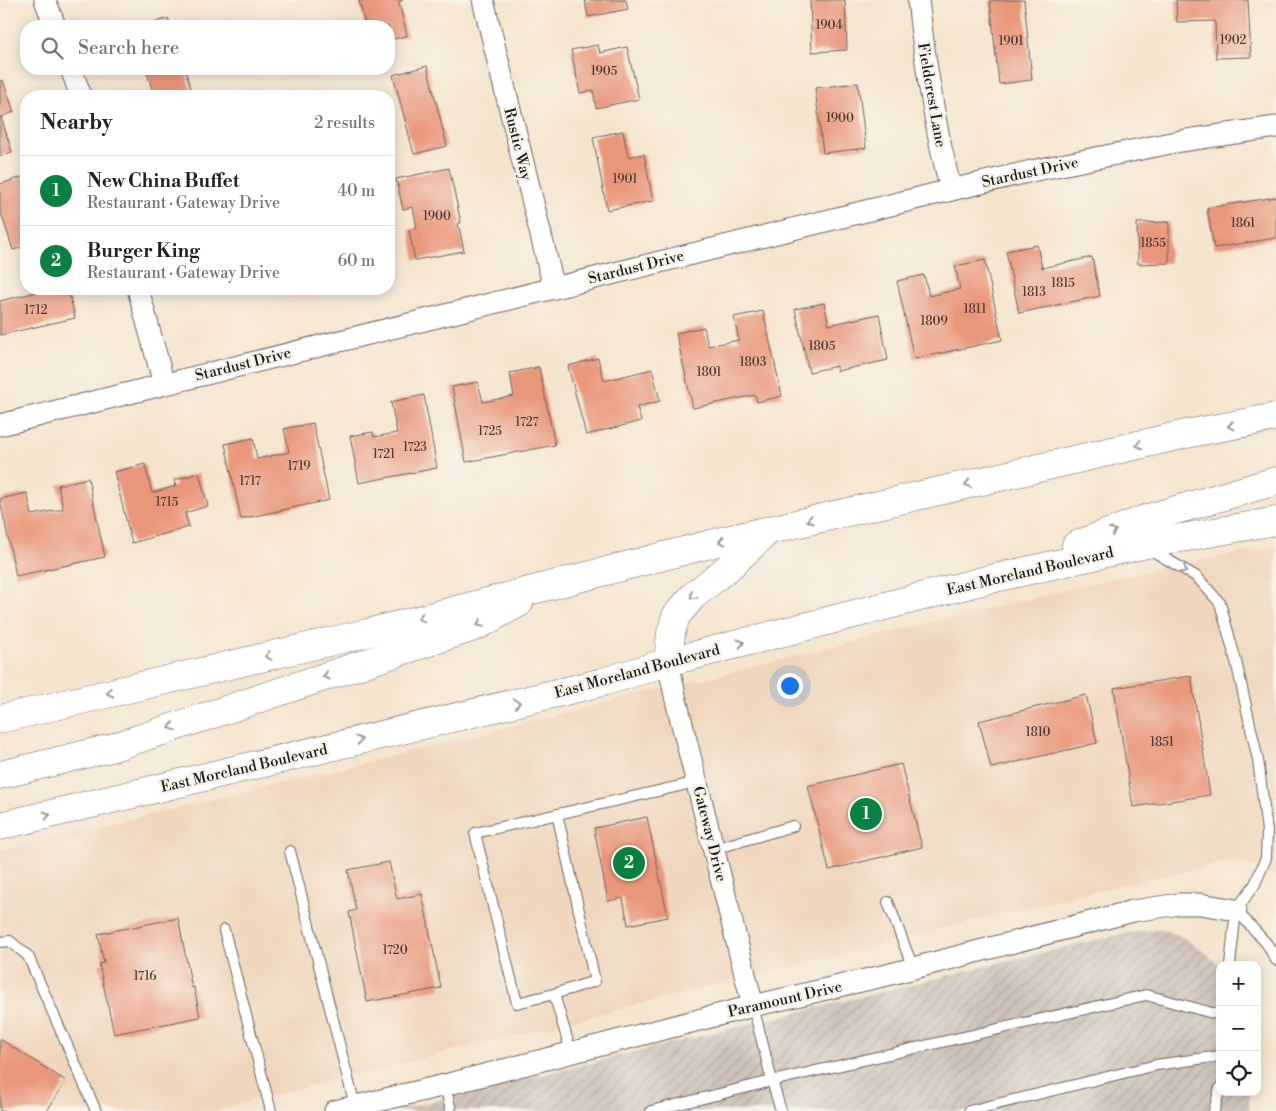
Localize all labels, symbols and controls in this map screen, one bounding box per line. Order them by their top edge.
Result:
house number: 1904 [815,18,843,33]
search box [20,20,395,75]
house number: 1902 [1220,33,1246,48]
icon: search [38,34,66,62]
house number: 1901 [999,34,1024,49]
text: Search here [78,36,179,60]
street label: Fieldcrest Lane [913,41,950,149]
house number: 1905 [591,64,618,79]
street label: Rustic Way [499,106,536,183]
text: Nearby [40,110,113,136]
house number: 1900 [826,111,854,126]
text: 2 results [314,113,375,133]
street label: Stardust Drive [980,153,1080,192]
text: New China Buffet [87,169,239,193]
house number: 1901 [613,172,638,187]
text: 1 [52,181,60,201]
text: 40 m [338,181,375,201]
text: Restaurant · Gateway Drive [87,193,280,213]
house number: 1900 [423,209,451,224]
house number: 1861 [1231,216,1256,231]
house number: 1855 [1140,236,1166,251]
text: Burger King [87,239,200,263]
street label: Stardust Drive [586,246,686,289]
text: 2 [51,251,61,271]
text: 60 m [337,251,375,271]
text: Restaurant · Gateway Drive [87,263,280,283]
house number: 1815 [1051,276,1075,291]
house number: 1813 [1022,285,1046,300]
house number: 1811 [964,302,987,317]
house number: 1712 [24,303,48,318]
house number: 1809 [920,314,948,329]
house number: 1805 [809,339,836,354]
street label: Stardust Drive [193,343,293,386]
house number: 1803 [740,355,767,370]
house number: 1801 [696,365,722,380]
house number: 1727 [515,415,539,430]
one-way arrow [1227,420,1236,430]
house number: 1725 [478,424,502,439]
one-way arrow [1134,439,1143,450]
house number: 1723 [403,440,427,455]
house number: 1721 [373,447,396,462]
house number: 1719 [287,459,311,474]
house number: 1717 [239,474,261,489]
one-way arrow [964,478,973,489]
house number: 1715 [156,495,179,510]
one-way arrow [805,514,814,525]
one-way arrow [1108,527,1117,537]
one-way arrow [718,535,727,546]
street label: East Moreland Boulevard [945,543,1116,600]
one-way arrow [1179,563,1188,573]
one-way arrow [690,590,699,599]
one-way arrow [417,612,426,623]
one-way arrow [476,618,485,628]
one-way arrow [737,638,745,648]
street label: East Moreland Boulevard [552,640,722,703]
one-way arrow [264,650,273,661]
one-way arrow [322,671,331,681]
your location [777,673,803,699]
one-way arrow [105,687,114,698]
one-way arrow [512,698,521,709]
one-way arrow [168,722,176,732]
house number: 1810 [1026,725,1050,740]
one-way arrow [354,735,363,746]
house number: 1851 [1150,735,1175,750]
street label: East Moreland Boulevard [159,740,330,797]
street label: Gateway Drive [688,784,731,884]
pin: 1 [850,795,882,833]
one-way arrow [43,810,52,821]
pin: 2 [613,844,645,882]
house number: 1720 [382,943,408,958]
map controls [1216,961,1261,1096]
button: + [1216,961,1261,1006]
house number: 1716 [133,969,157,984]
street label: Paramount Drive [726,977,844,1022]
button: − [1216,1006,1261,1051]
button: locate [1216,1051,1261,1096]

